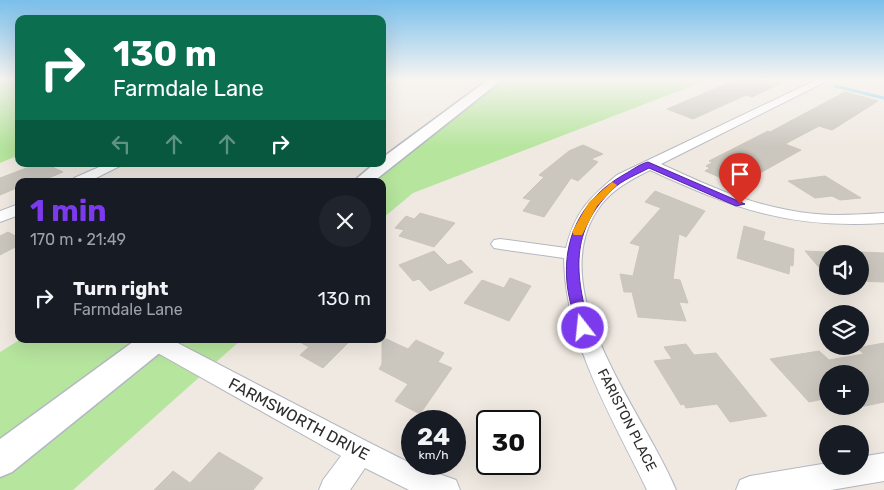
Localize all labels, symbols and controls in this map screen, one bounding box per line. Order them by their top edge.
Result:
text: 130 m [113,33,217,75]
icon: right [30,35,95,100]
text: Farmdale Lane [113,75,264,102]
icon: left [107,130,135,158]
icon: ahead [160,130,188,158]
icon: ahead [213,130,241,158]
icon: right [266,130,294,158]
pin [719,153,761,204]
icon: arrive [726,160,754,188]
text: 1 min [30,193,107,229]
button: close [319,195,371,247]
text: 170 m · 21:49 [30,230,126,249]
map controls [819,245,869,475]
button: sound [819,245,869,295]
text: Turn right [73,277,168,300]
icon: right [30,284,58,312]
text: 130 m [318,287,371,310]
text: Farmdale Lane [73,300,183,319]
position arrow [556,301,608,353]
button: layers [819,305,869,355]
button: + [819,365,869,415]
street label: FARISTON PLACE [594,366,660,474]
street label: FARMSWORTH DRIVE [225,374,373,464]
speed limit sign: 30 [476,410,541,475]
text: 24 [417,422,450,451]
button: − [819,425,869,475]
text: km/h [419,448,448,462]

